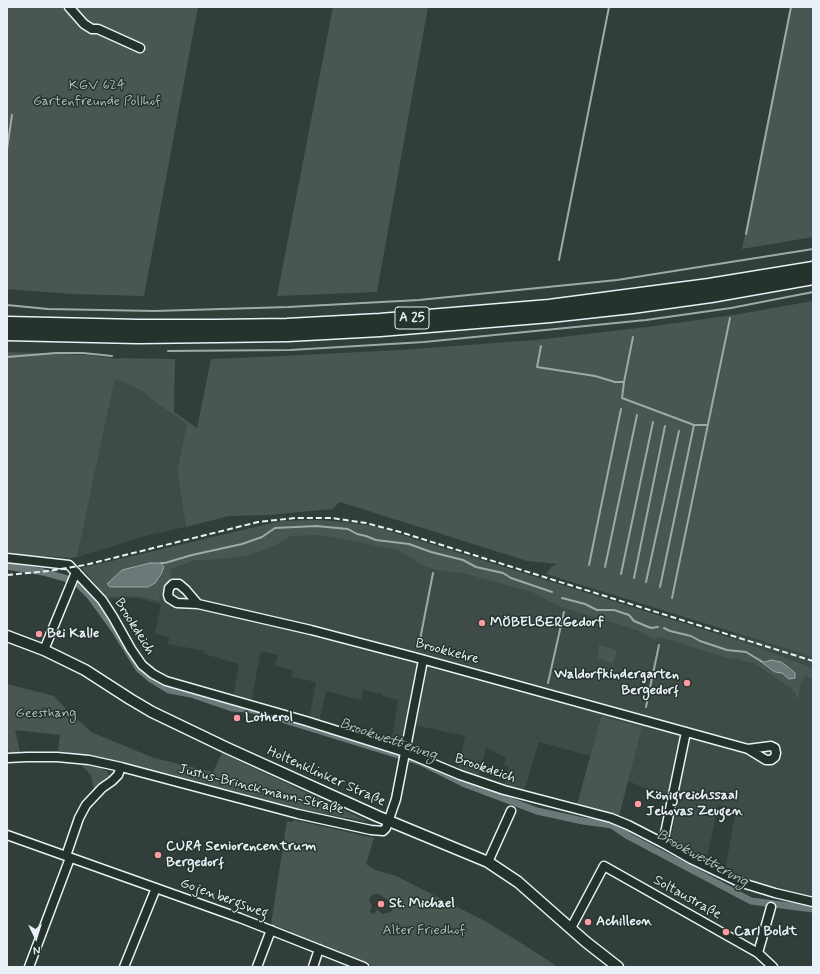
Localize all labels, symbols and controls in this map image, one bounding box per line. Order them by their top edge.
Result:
park label: KGV 624 Gartenfreunde Pollhof [33,78,161,110]
road number: A 25 [395,307,429,329]
street label: Brookdeich [110,596,158,658]
place label: MÖBELBERGedorf [490,615,604,631]
marker: MÖBELBERGedorf [477,618,487,628]
place label: Bei Kalle [47,626,99,642]
marker: Bei Kalle [34,629,44,639]
street label: Brookkehre [413,635,481,669]
place label: Waldorfkindergarten Bergedorf [554,667,679,700]
marker: Waldorfkindergarten Bergedorf [682,678,692,688]
park label: Geesthang [16,706,76,722]
place label: Lotherol [245,710,293,726]
marker: Lotherol [232,713,242,723]
water label: Brookwetterung [337,715,439,765]
street label: Holtenklinker Straße [264,743,388,811]
street label: Brookdeich [452,751,518,787]
street label: Justus-Brinckmann-Straße [177,761,345,819]
place label: Königreichssaal Jehovas Zeugen [646,788,743,820]
marker: Königreichssaal Jehovas Zeugen [633,799,643,809]
water label: Brookwetterung [653,826,751,892]
place label: CURA Seniorencentrum Bergedorf [166,839,316,872]
marker: CURA Seniorencentrum Bergedorf [153,850,163,860]
street label: Soltaustraße [650,872,724,924]
street label: Gojenbergsweg [178,875,270,923]
place label: St. Michael [389,896,455,912]
marker: St. Michael [376,899,386,909]
place label: Achilleon [596,914,652,930]
marker: Achilleon [583,917,593,927]
north arrow [16,918,56,958]
park label: Alter Friedhof [383,923,465,939]
place label: Carl Boldt [734,924,797,940]
marker: Carl Boldt [721,927,731,937]
text: N [33,943,41,957]

